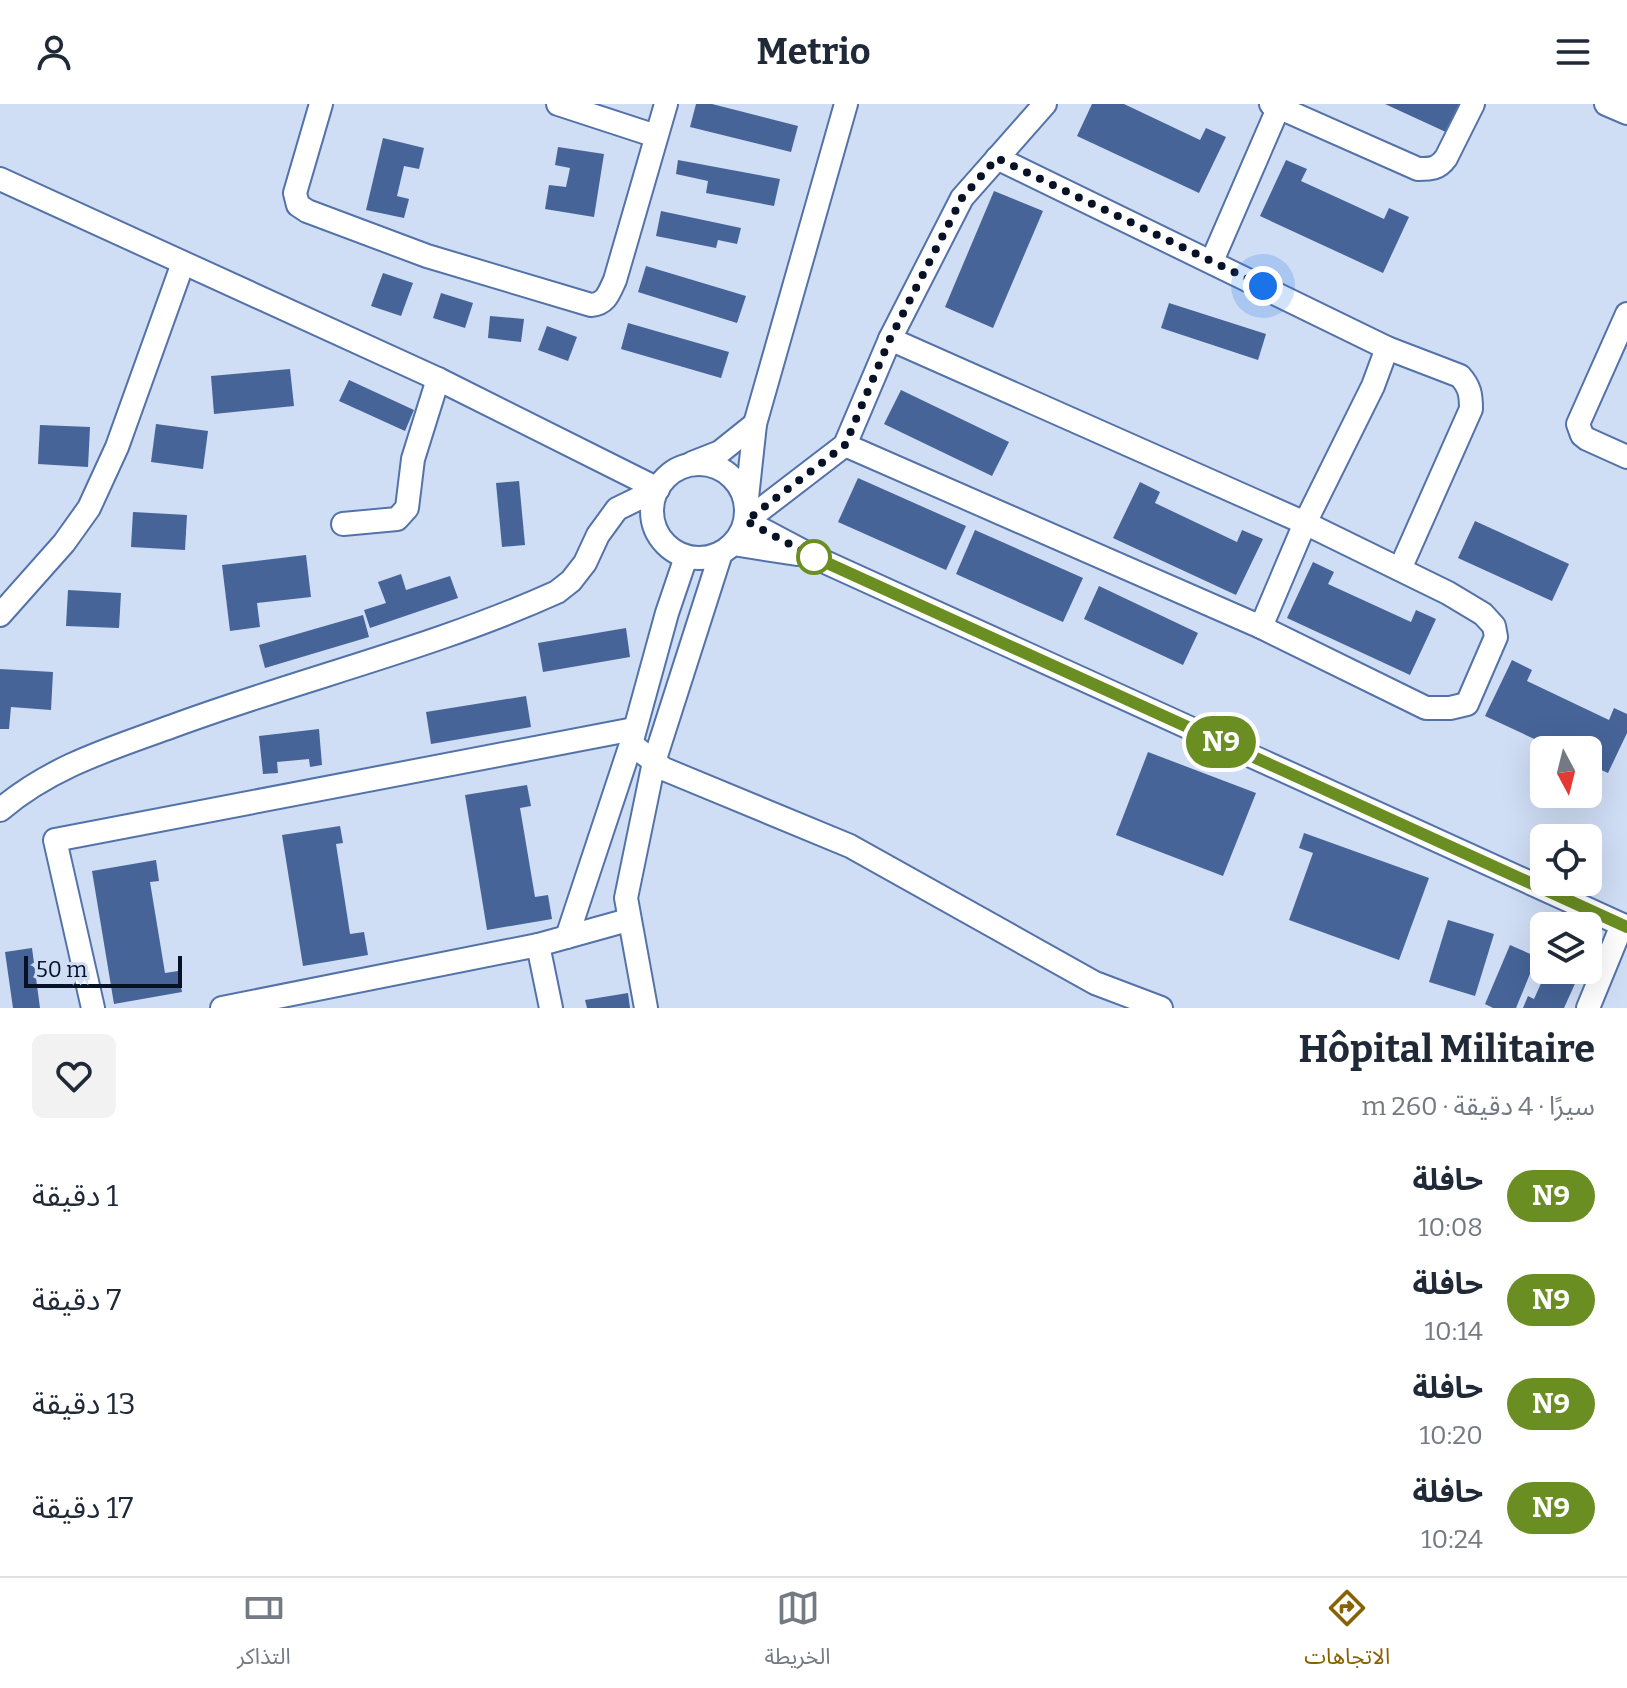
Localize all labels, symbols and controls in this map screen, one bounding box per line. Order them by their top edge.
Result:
icon: person [32,30,76,74]
text: Metrio [757,30,871,74]
icon: menu [1551,30,1595,74]
your location [1243,266,1283,306]
unlabelled marker [797,540,831,574]
line badge: N9 [1185,716,1257,768]
text: N9 [1202,725,1240,758]
north arrow [1530,736,1602,808]
map controls [1530,736,1602,984]
button: locate [1530,824,1602,896]
button: layers [1530,912,1602,984]
scale bar [24,952,182,988]
text: 50 m [36,956,87,983]
text: Hôpital Militaire [1298,1026,1595,1072]
button: heart [32,1034,116,1118]
text: سيرًا · 4 دقيقة · 260 m [1362,1091,1595,1122]
text: حافلة [1412,1162,1483,1198]
text: 1 دقيقة [32,1178,119,1214]
text: N9 [1532,1179,1570,1212]
text: 10:08 [1418,1212,1483,1243]
text: حافلة [1412,1266,1483,1302]
text: 7 دقيقة [32,1282,121,1318]
text: N9 [1532,1283,1570,1316]
text: 10:14 [1425,1316,1483,1347]
text: حافلة [1412,1370,1483,1406]
text: 13 دقيقة [32,1386,136,1422]
text: N9 [1532,1387,1570,1420]
text: 10:20 [1419,1420,1483,1451]
text: حافلة [1412,1474,1483,1510]
text: 17 دقيقة [32,1490,133,1526]
text: N9 [1532,1491,1570,1524]
text: 10:24 [1421,1524,1483,1555]
tab: التذاكر [237,1586,291,1680]
tab: الخريطة [765,1586,830,1680]
tab: الاتجاهات [1304,1586,1390,1680]

